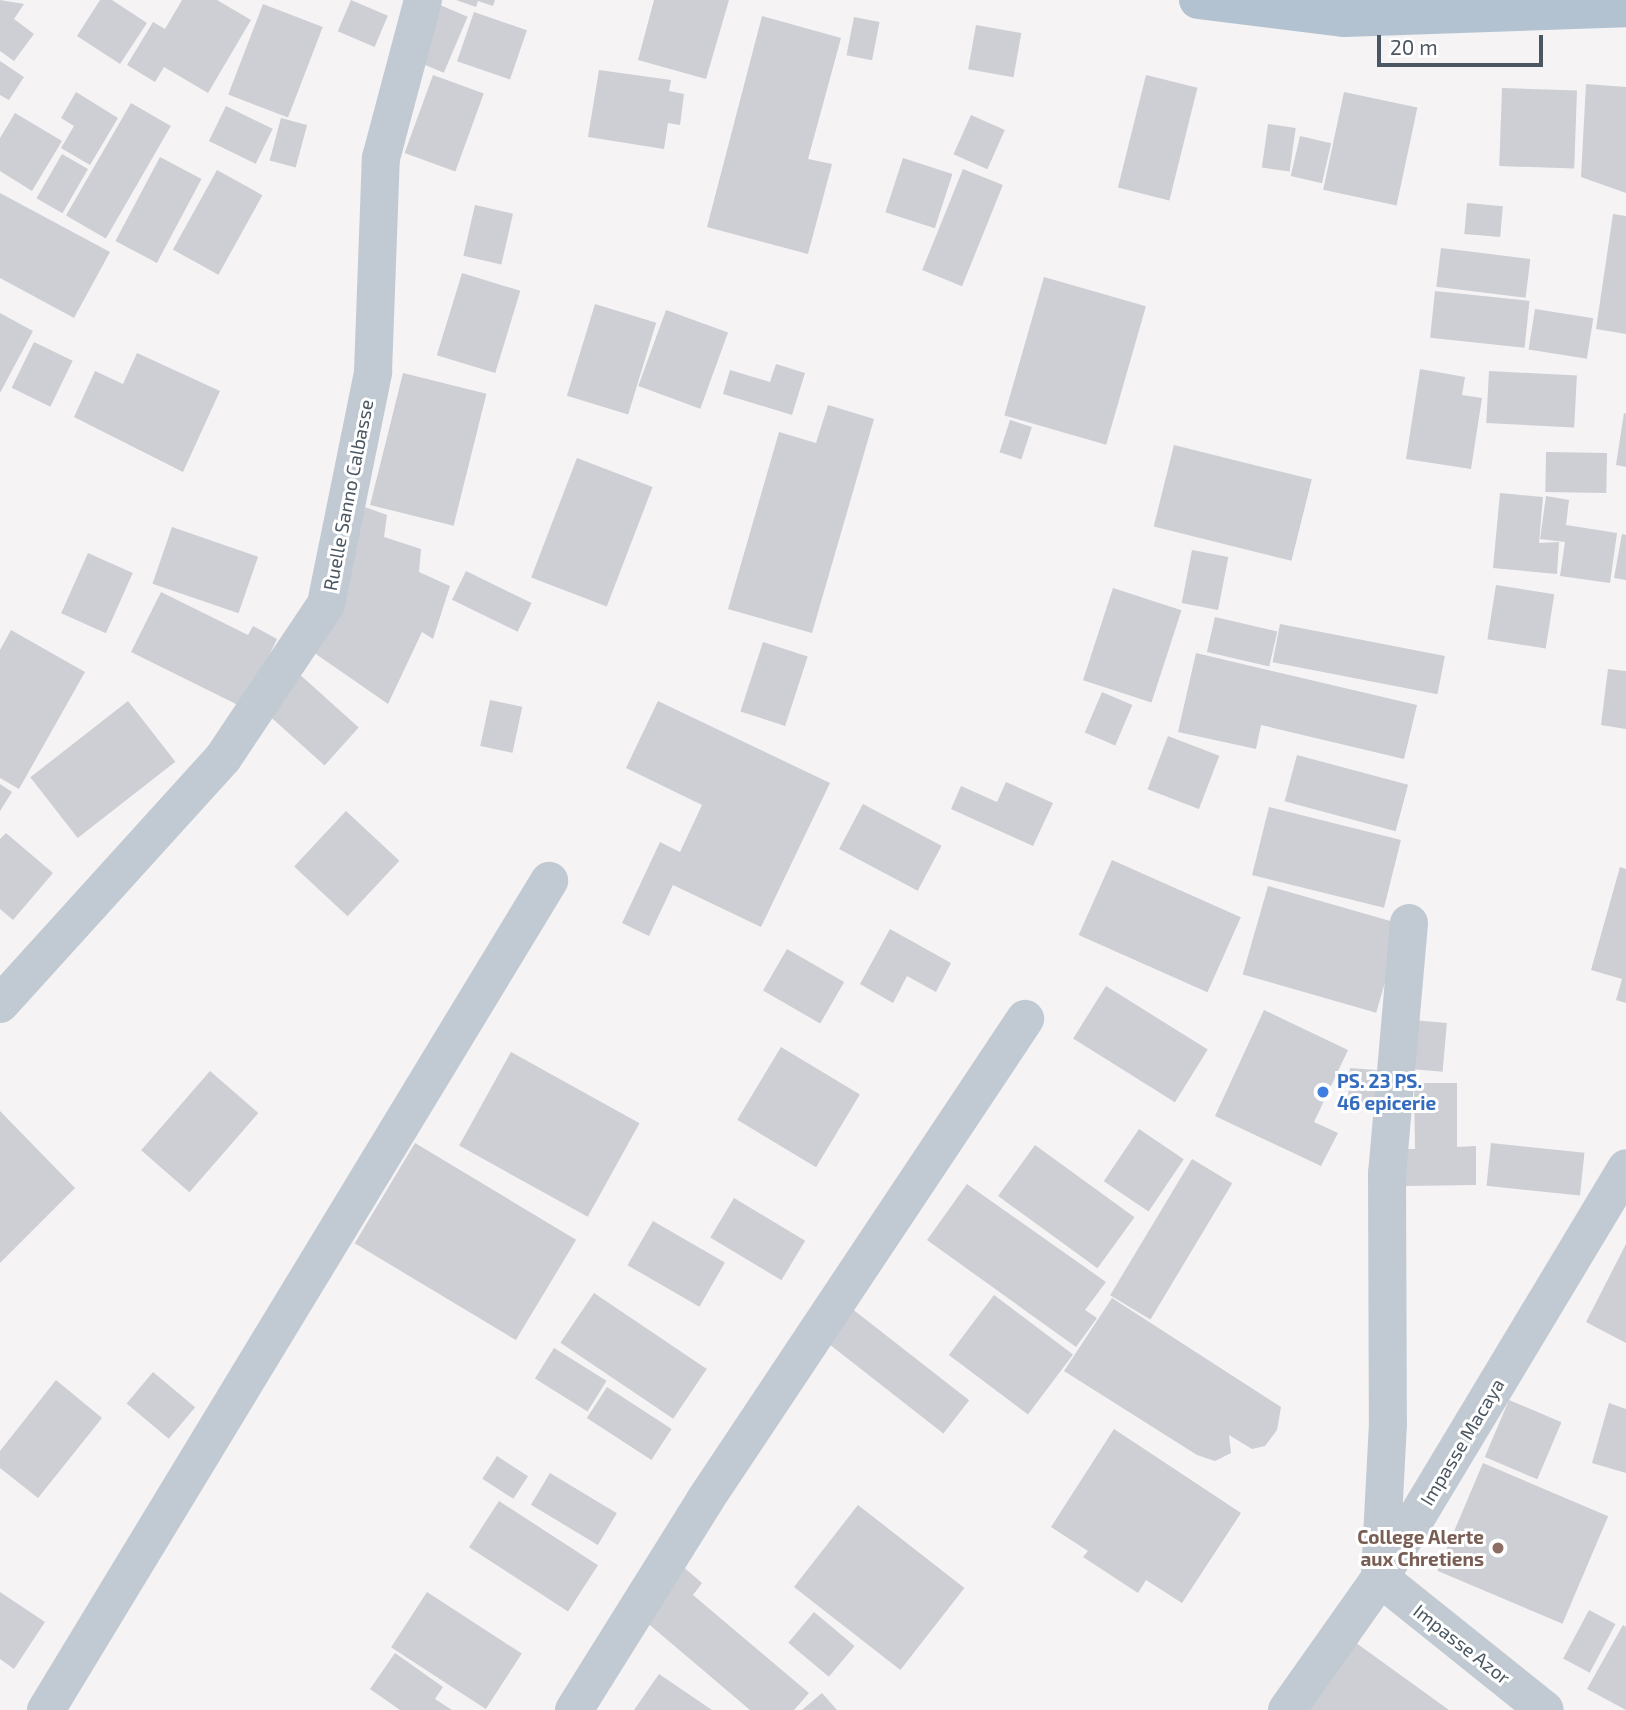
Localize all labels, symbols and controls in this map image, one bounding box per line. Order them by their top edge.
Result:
scale bar [1381,21,1547,65]
text: 20 m [1390,34,1438,59]
street label: Ruelle Sanno Calbasse [318,397,378,593]
place label: PS. 23 PS. 46 epicerie [1337,1070,1436,1114]
marker: PS. 23 PS. 46 epicerie [1315,1084,1331,1100]
street label: Impasse Macaya [1415,1374,1509,1510]
place label: College Alerte aux Chretiens [1357,1526,1484,1570]
marker: College Alerte aux Chretiens [1490,1540,1506,1556]
street label: Impasse Azor [1409,1599,1515,1689]

